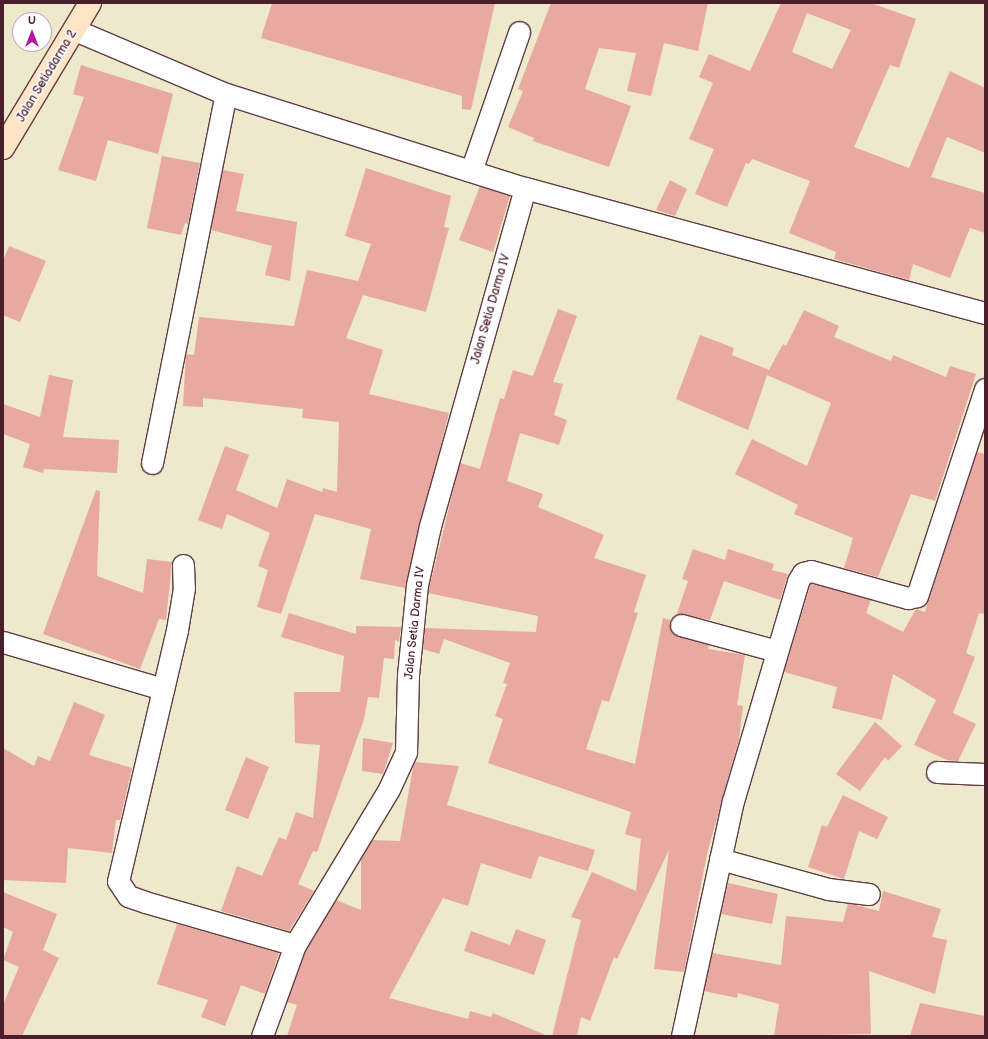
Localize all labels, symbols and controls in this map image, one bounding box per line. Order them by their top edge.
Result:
north arrow [12,12,52,52]
text: U [28,14,36,27]
street label: Jalan Setiadarma 2 [14,27,80,125]
street label: Jalan Setia Darma IV [468,252,514,366]
street label: Jalan Setia Darma IV [402,566,428,680]

